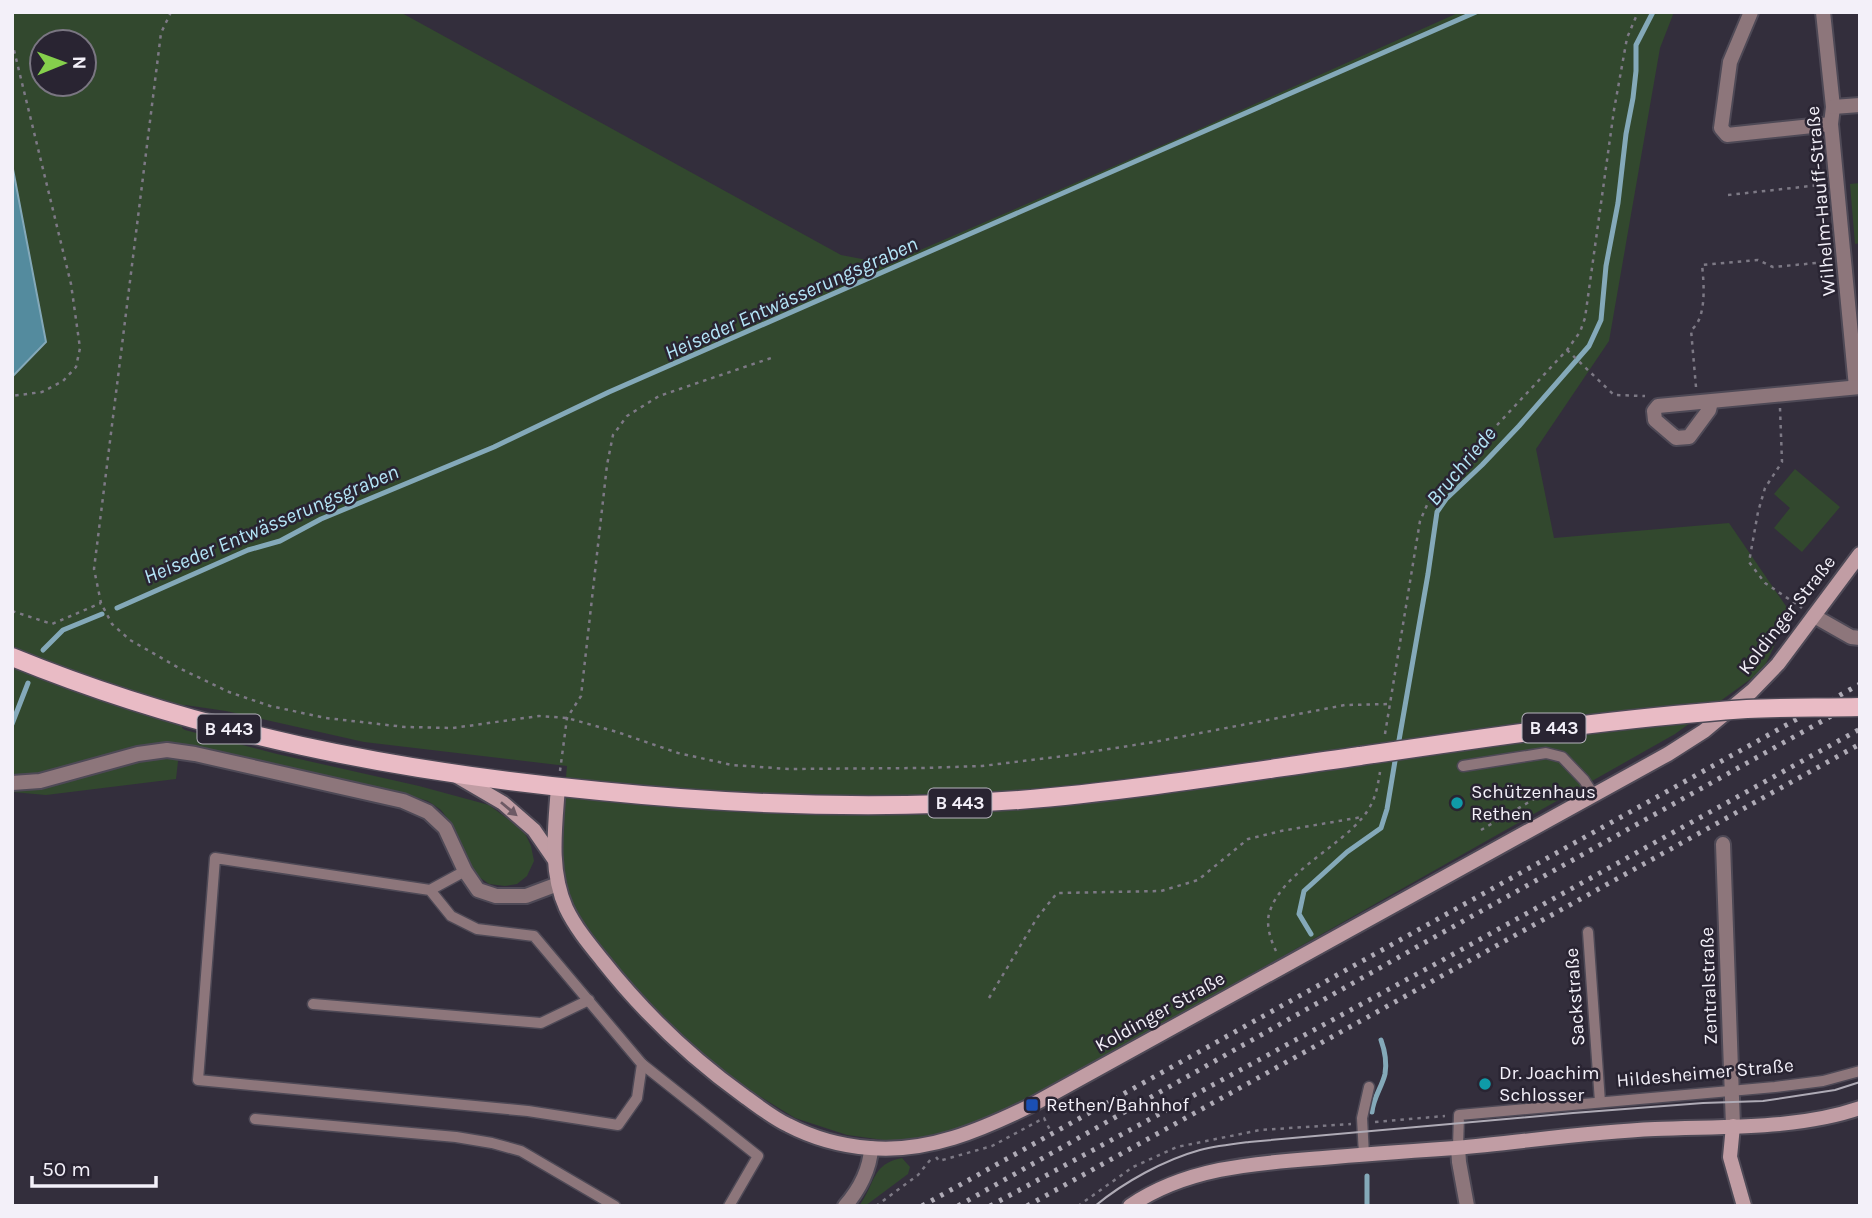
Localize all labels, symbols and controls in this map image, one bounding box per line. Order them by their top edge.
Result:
north arrow [28,28,98,98]
text: N [68,56,90,70]
street label: Wilhelm-Hauff-Straße [1802,105,1840,297]
water label: Heiseder Entwässerungsgraben [661,231,921,365]
water label: Bruchriede [1421,422,1501,510]
water label: Heiseder Entwässerungsgraben [140,459,402,589]
street label: Koldinger Straße [1734,551,1840,679]
road number: B 443 [198,714,260,744]
road number: B 443 [1522,714,1586,742]
place label: Schützenhaus Rethen [1471,781,1596,825]
road number: B 443 [928,788,992,818]
marker: Schützenhaus Rethen [1449,795,1465,811]
one-way arrow [500,802,518,817]
street label: Zentralstraße [1696,927,1722,1045]
street label: Sackstraße [1561,947,1589,1047]
street label: Koldinger Straße [1091,967,1229,1057]
street label: Hildesheimer Straße [1615,1054,1795,1092]
place label: Dr. Joachim Schlosser [1499,1062,1600,1106]
marker: Dr. Joachim Schlosser [1477,1076,1493,1092]
place label: Rethen/Bahnhof [1046,1094,1189,1116]
marker: Rethen/Bahnhof [1024,1097,1040,1113]
scale bar [32,1144,156,1188]
text: 50 m [42,1157,91,1181]

